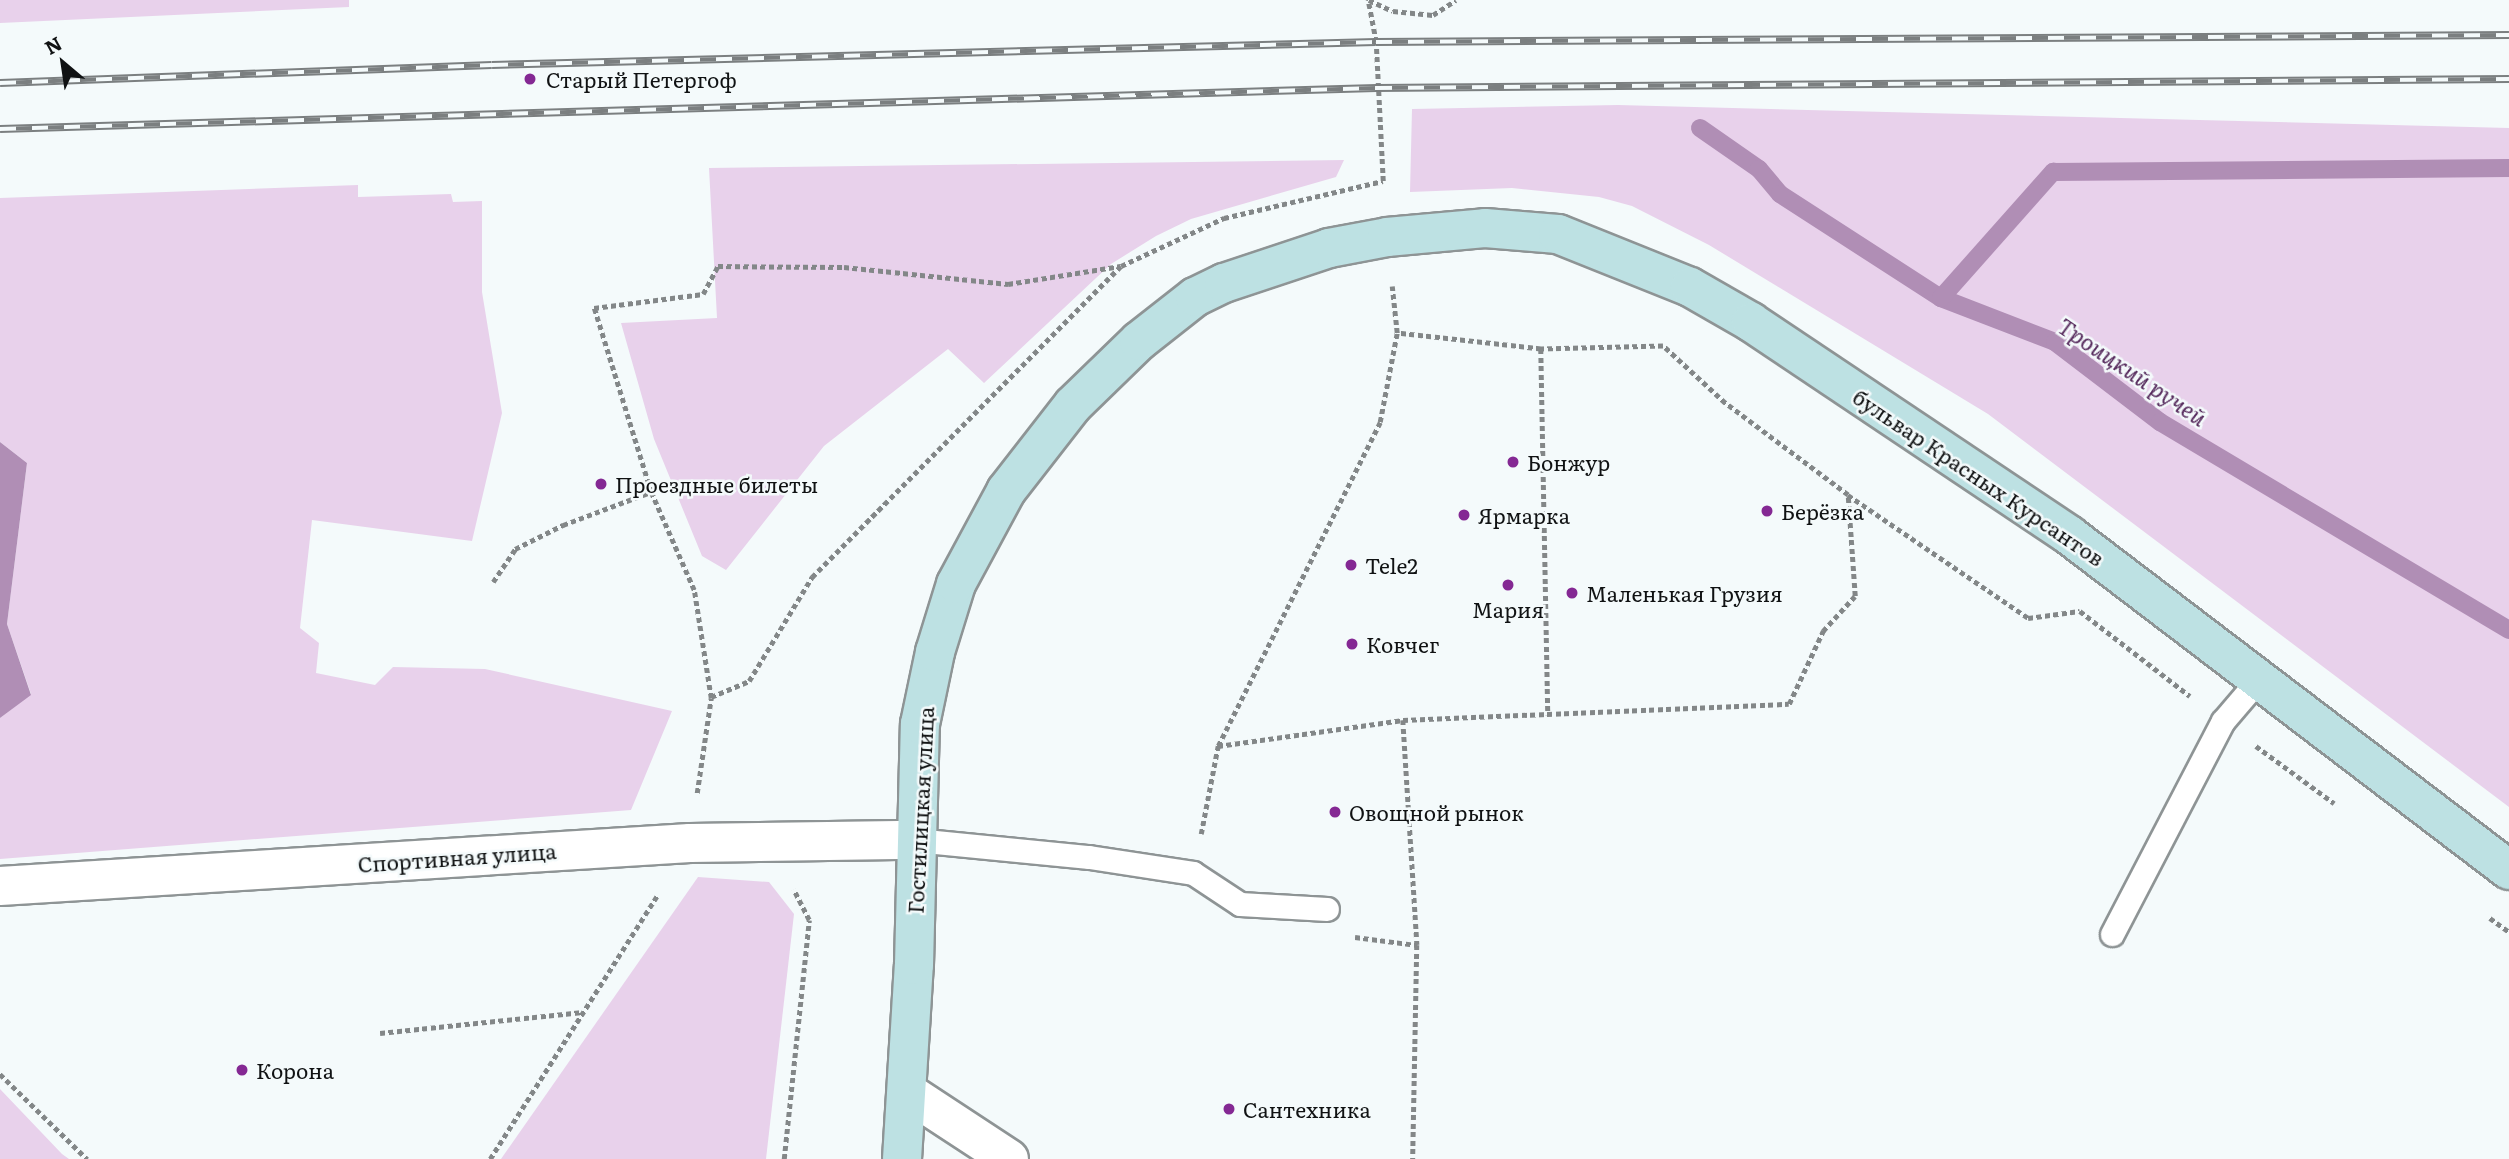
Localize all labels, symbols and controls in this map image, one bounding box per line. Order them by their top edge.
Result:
north arrow [28,28,98,98]
text: N [39,29,67,61]
place label: Старый Петергоф [546,66,737,92]
marker: Старый Петергоф [520,69,540,89]
water label: Троицкий ручей [2054,311,2212,431]
street label: бульвар Красных Курсантов [1848,383,2110,571]
place label: Бонжур [1527,449,1610,475]
marker: Бонжур [1505,454,1521,470]
place label: Проездные билеты [615,471,818,497]
marker: Проездные билеты [593,476,609,492]
place label: Берёзка [1781,498,1864,524]
place label: Ярмарка [1478,502,1570,528]
marker: Берёзка [1759,503,1775,519]
marker: Ярмарка [1456,507,1472,523]
place label: Tele2 [1365,552,1418,578]
marker: Tele2 [1343,557,1359,573]
marker: Мария [1500,577,1516,593]
place label: Маленькая Грузия [1586,580,1783,606]
marker: Маленькая Грузия [1564,585,1580,601]
place label: Мария [1472,596,1544,622]
place label: Ковчег [1366,631,1439,657]
marker: Ковчег [1344,636,1360,652]
street label: Гостилицкая улица [902,706,938,914]
place label: Овощной рынок [1349,799,1524,825]
marker: Овощной рынок [1327,804,1343,820]
street label: Спортивная улица [357,837,557,877]
place label: Корона [256,1057,334,1083]
marker: Корона [234,1062,250,1078]
place label: Сантехника [1243,1096,1371,1122]
marker: Сантехника [1221,1101,1237,1117]

